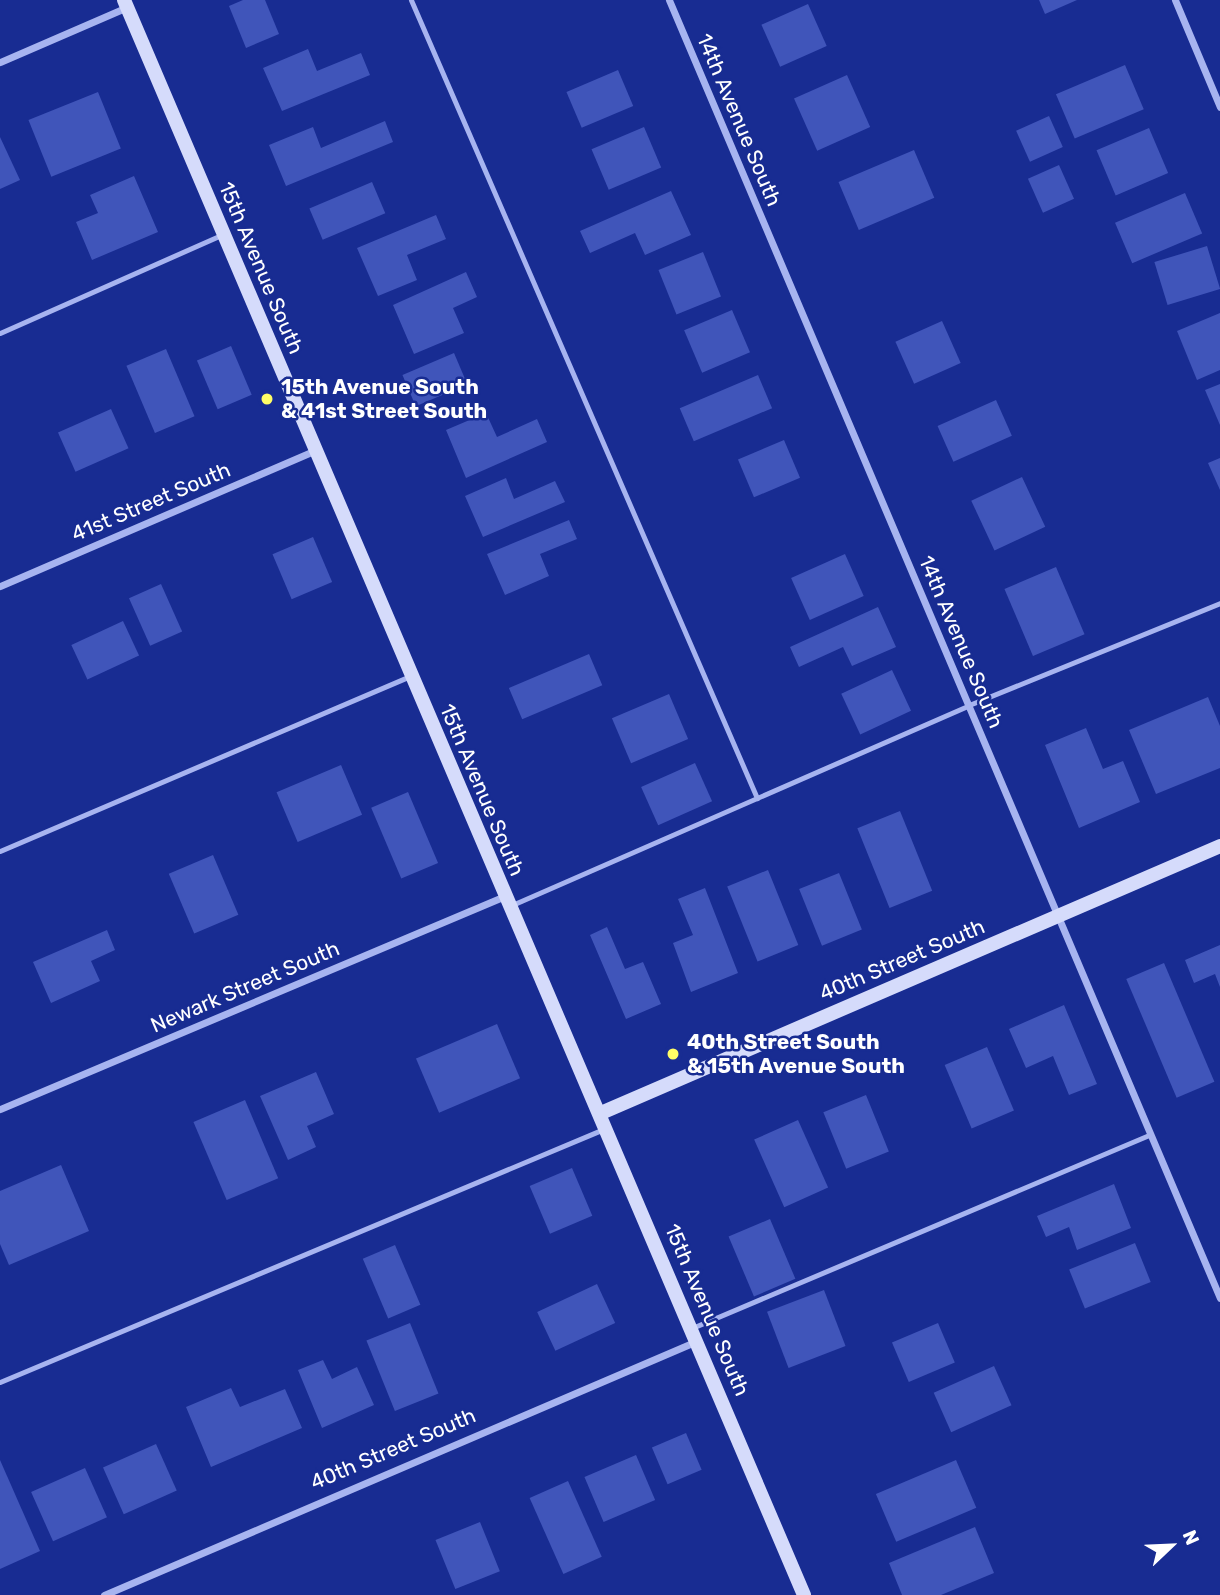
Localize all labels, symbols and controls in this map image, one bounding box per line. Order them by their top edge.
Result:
street label: 14th Avenue South [691,30,787,210]
street label: 15th Avenue South [213,178,309,358]
place label: 15th Avenue South & 41st Street South [281,374,487,424]
marker: 15th Avenue South & 41st Street South [259,391,275,407]
street label: 41st Street South [68,457,234,547]
street label: 14th Avenue South [913,552,1009,732]
street label: 15th Avenue South [434,700,530,880]
street label: 40th Street South [816,914,988,1006]
street label: Newark Street South [147,936,343,1038]
place label: 40th Street South & 15th Avenue South [687,1029,905,1079]
marker: 40th Street South & 15th Avenue South [665,1046,681,1062]
street label: 15th Avenue South [659,1220,755,1400]
street label: 40th Street South [307,1403,479,1495]
north arrow [1136,1511,1206,1581]
text: N [1178,1527,1204,1548]

